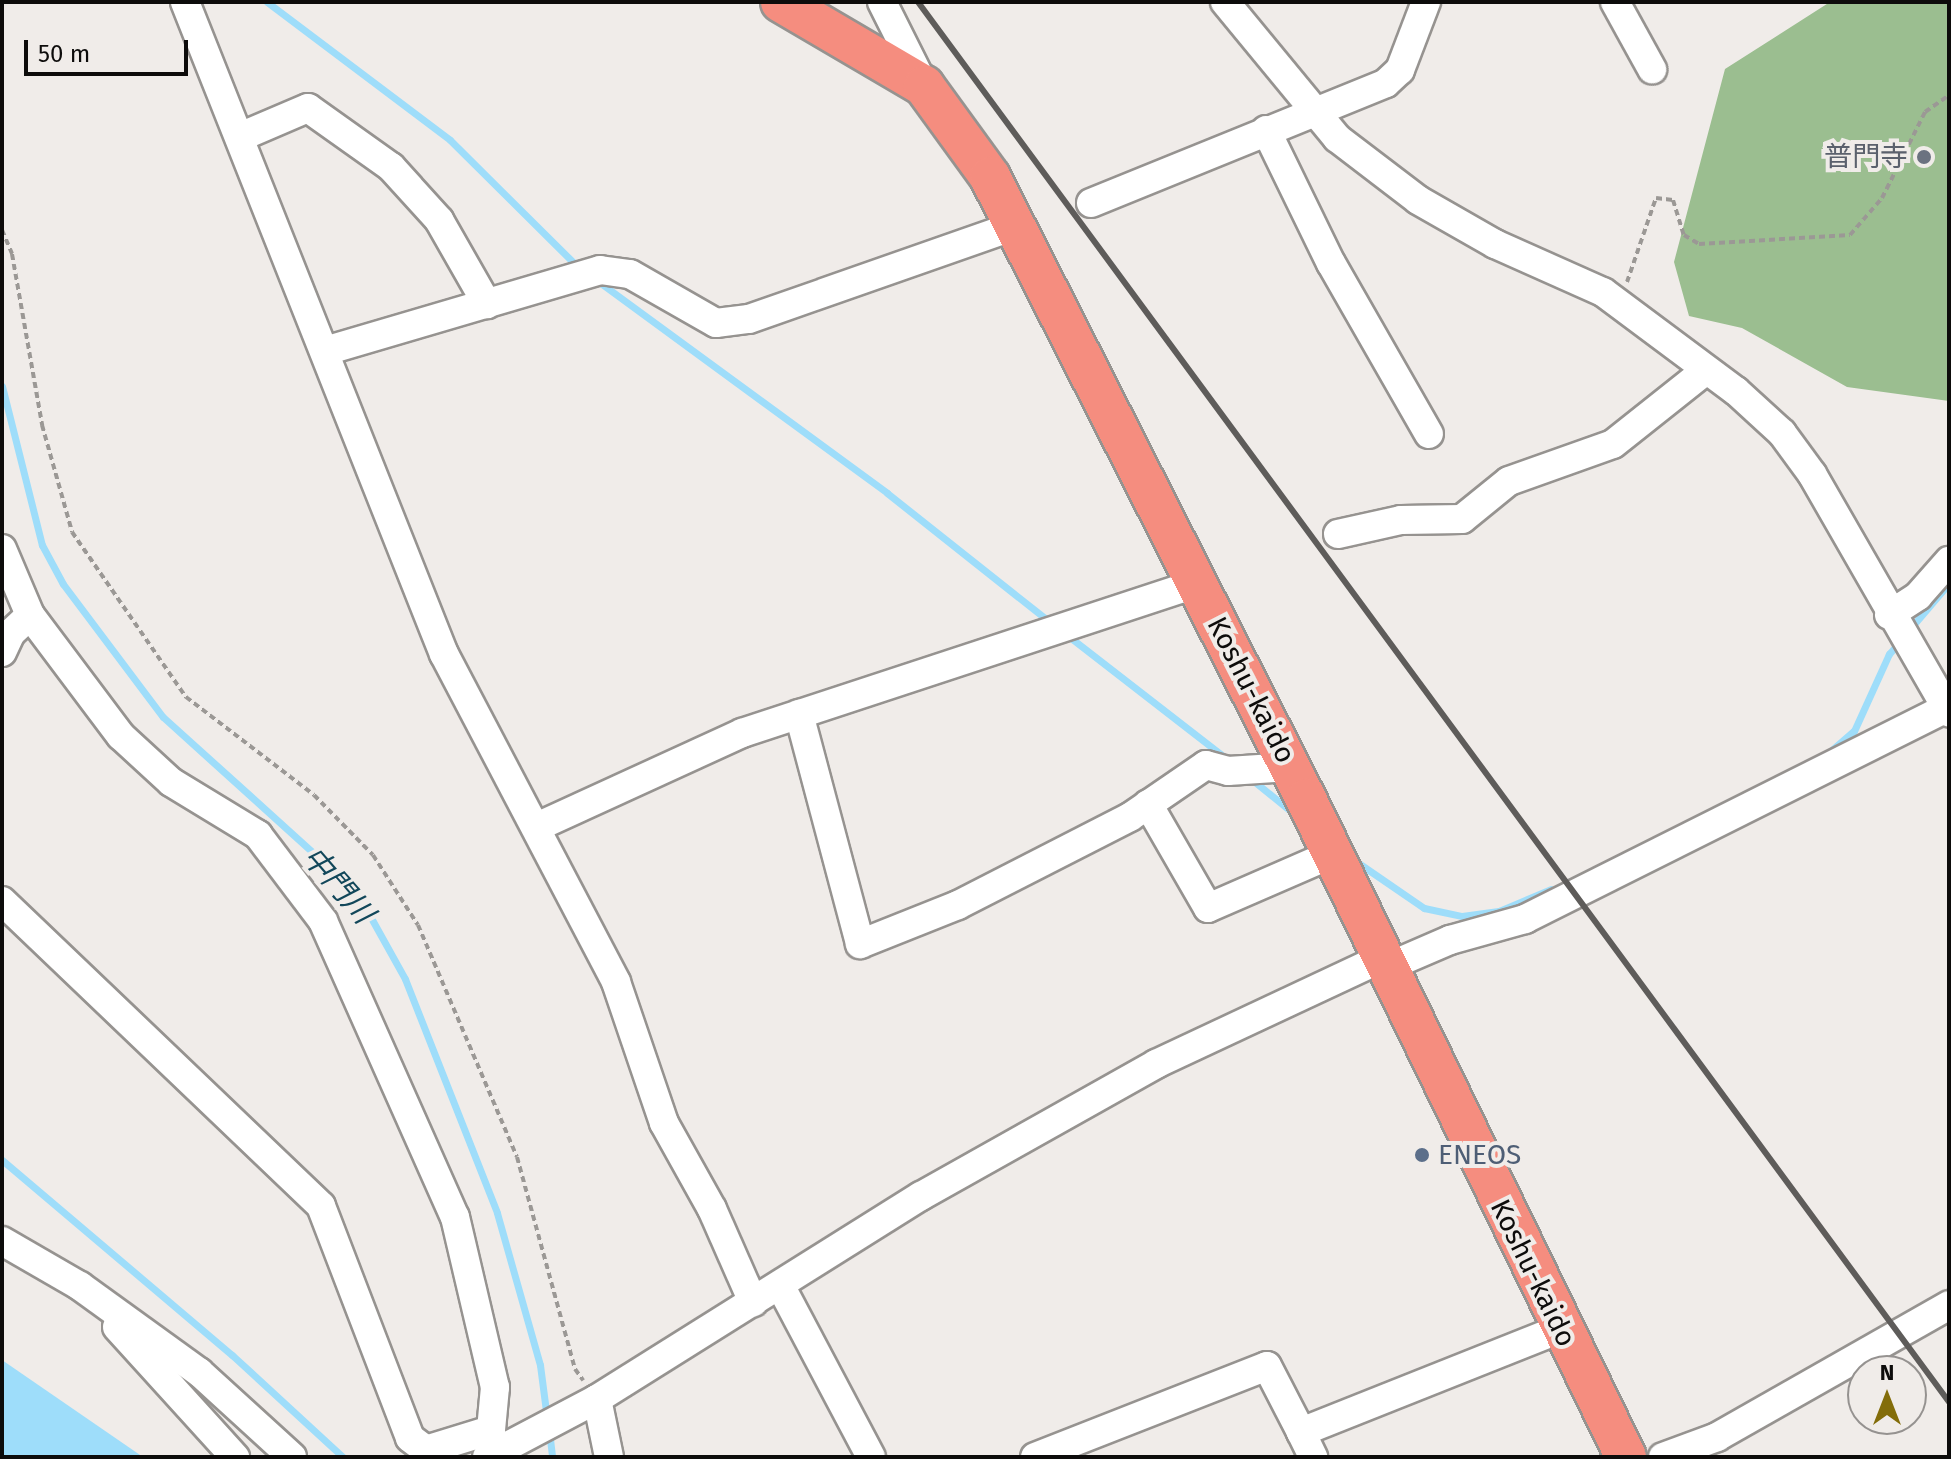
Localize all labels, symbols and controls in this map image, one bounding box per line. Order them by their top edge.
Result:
scale bar [28,24,192,74]
text: 50 m [38,40,90,68]
place label: 普門寺 [1824,140,1908,174]
marker: 普門寺 [1915,148,1933,166]
street label: Koshu-kaido [1200,611,1302,769]
water label: 中門川 [295,839,381,931]
place label: ENEOS [1438,1138,1521,1172]
marker: ENEOS [1413,1146,1431,1164]
street label: Koshu-kaido [1483,1194,1583,1352]
north arrow [1847,1355,1927,1435]
text: N [1880,1359,1894,1386]

